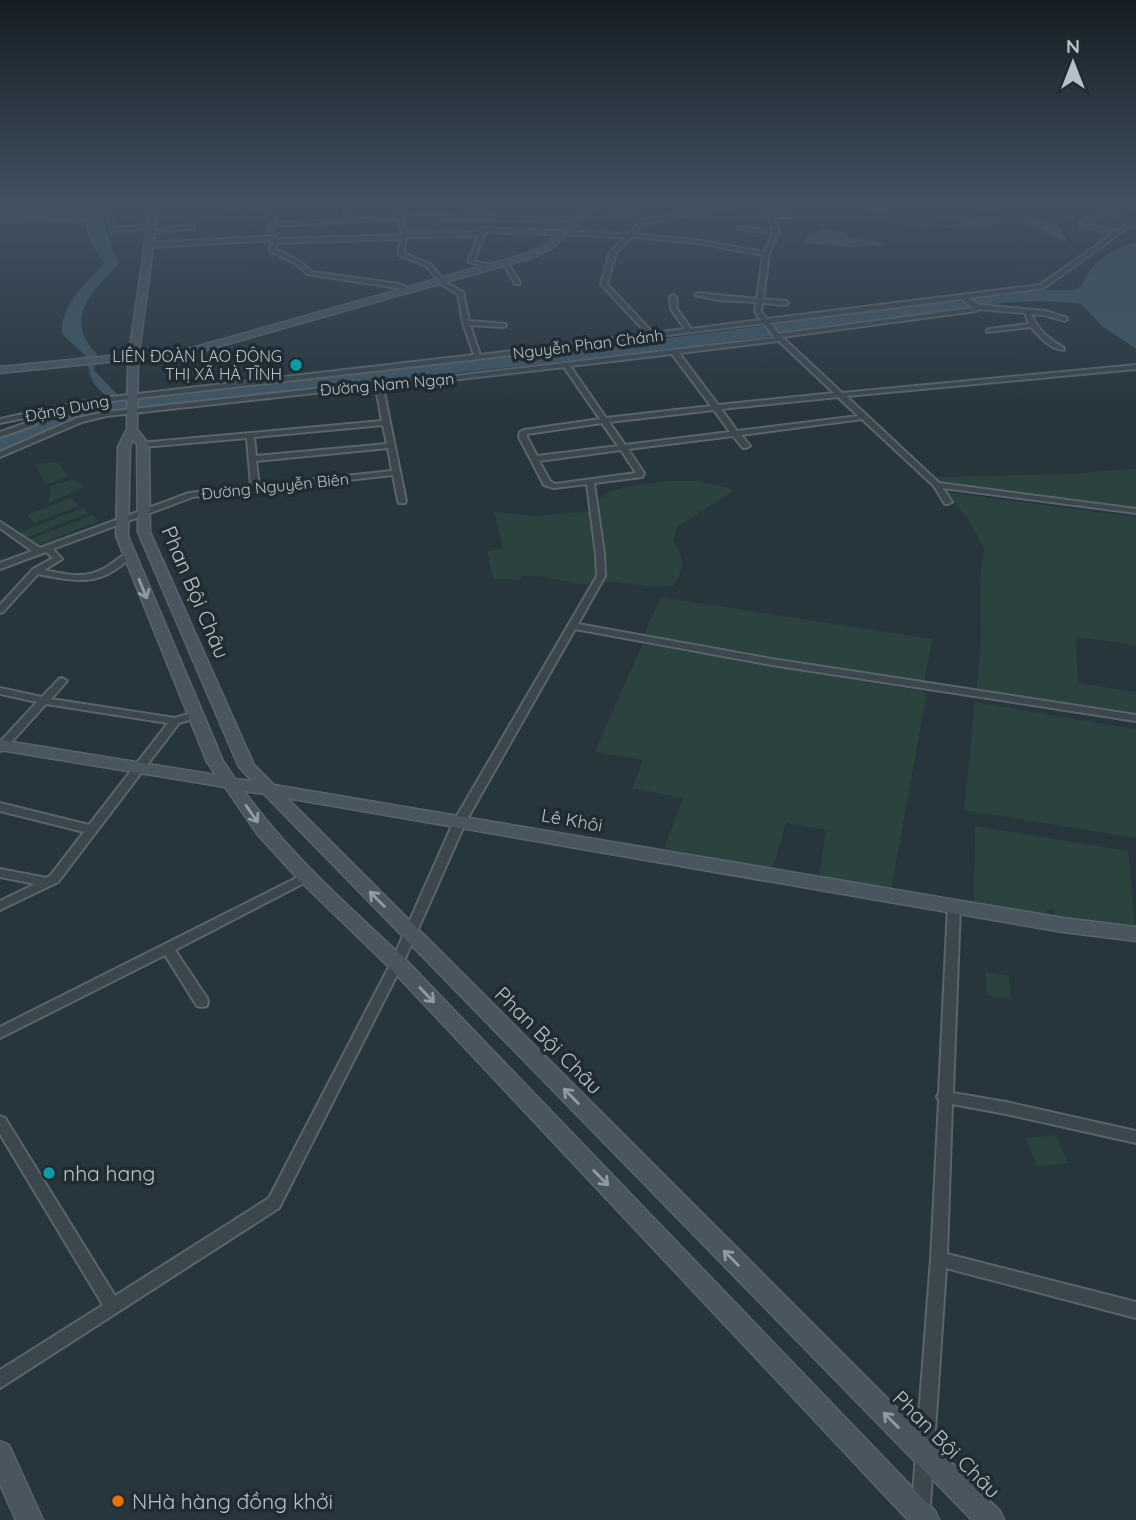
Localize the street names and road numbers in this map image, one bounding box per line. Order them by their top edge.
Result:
street label: Nguyễn Phan Chánh [511,325,665,363]
street label: Đường Nam Ngạn [319,368,455,400]
street label: Đặng Dung [24,390,110,426]
street label: Đường Nguyễn Biên [200,468,350,504]
street label: Phan Bội Châu [156,522,236,662]
street label: Lê Khôi [540,803,604,837]
street label: Phan Bội Châu [490,981,608,1099]
street label: Phan Bội Châu [888,1385,1006,1503]

